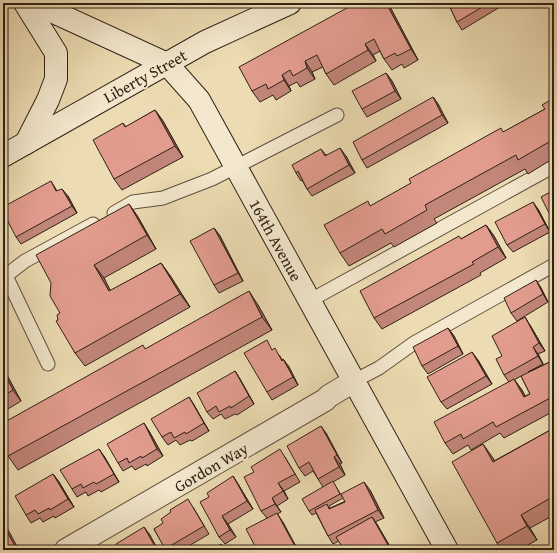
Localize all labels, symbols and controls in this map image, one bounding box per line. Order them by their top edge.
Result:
street label: Liberty Street [99,43,191,109]
street label: 164th Avenue [244,195,308,285]
street label: Gordon Way [170,436,252,498]

